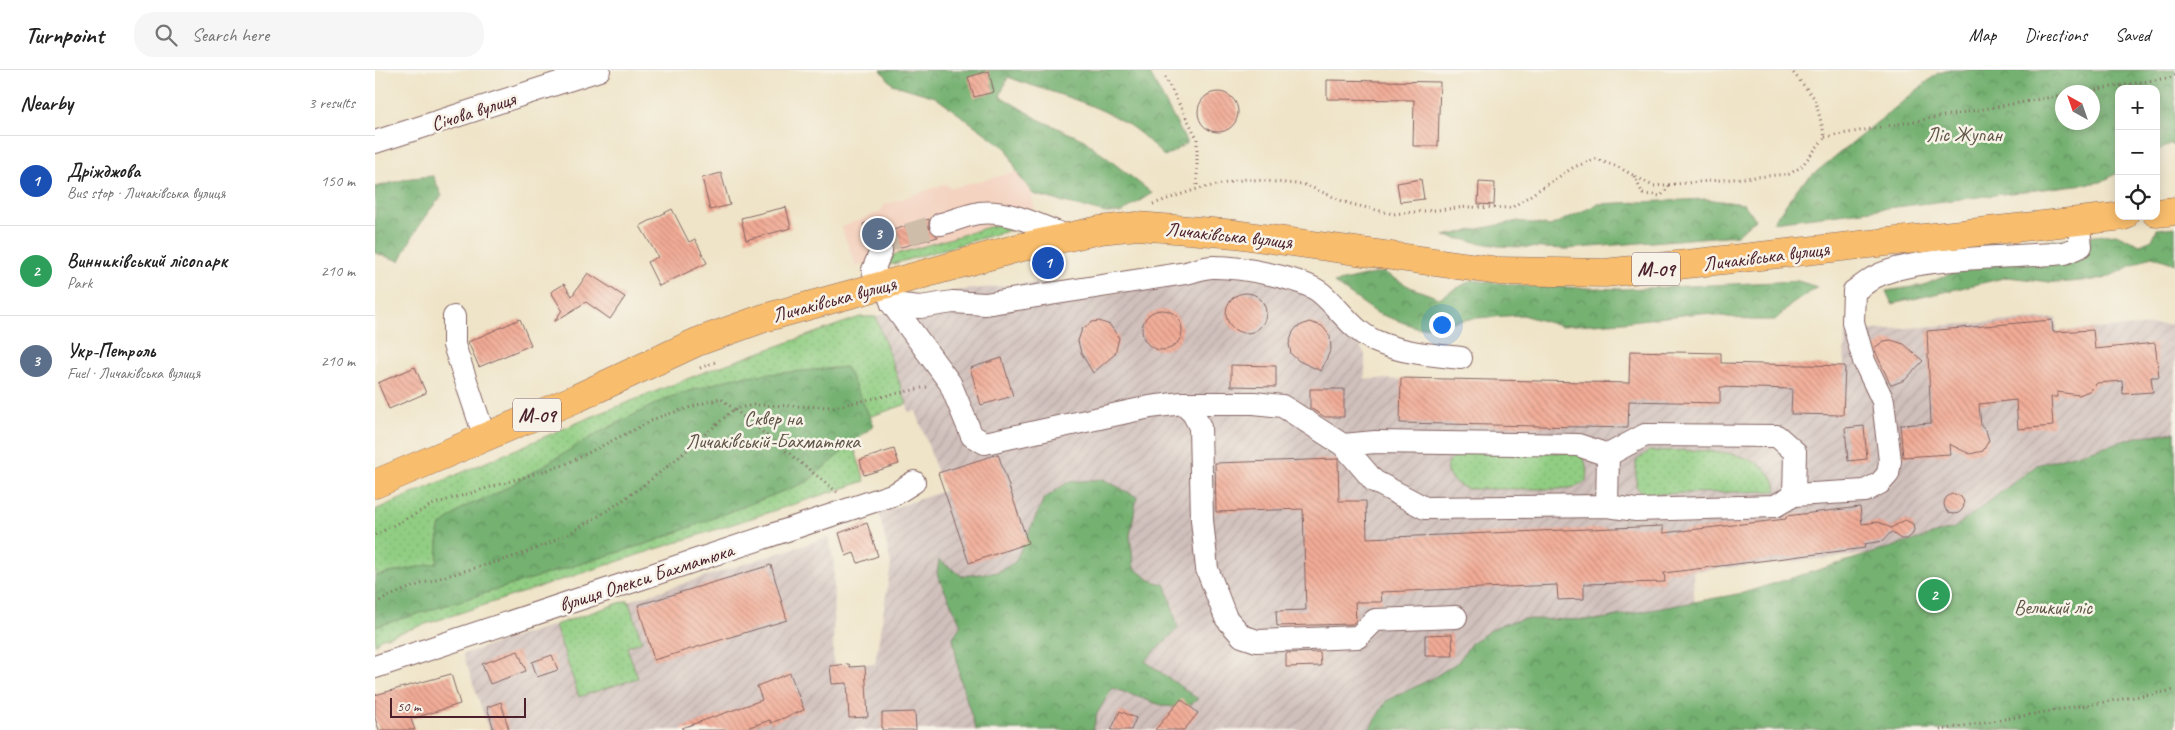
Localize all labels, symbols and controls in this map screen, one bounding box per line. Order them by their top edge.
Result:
search box [134,12,484,57]
text: Turnpoint [25,20,104,50]
icon: search [152,21,180,49]
text: Search here [192,23,269,47]
text: Map [1969,24,1996,46]
text: Directions [2024,24,2087,46]
text: Saved [2115,24,2150,46]
north arrow [2055,85,2100,130]
map controls [2115,85,2160,220]
button: + [2115,85,2160,130]
street label: Січова вулиця [428,86,520,137]
text: Nearby [20,90,73,116]
text: 3 results [308,93,355,113]
park label: Ліс Жупан [1926,122,2004,147]
button: − [2115,130,2160,175]
text: Дріжджова [67,159,140,183]
text: 1 [32,171,40,191]
text: 150 m [321,171,355,191]
button: locate [2115,175,2160,220]
text: Bus stop · Личаківська вулиця [67,183,225,203]
pin: 3 [862,215,894,253]
street label: Личаківська вулиця [1164,216,1294,255]
street label: Личаківська вулиця [1701,236,1831,277]
pin: 1 [1032,244,1064,282]
text: Винниківський лісопарк [67,249,227,273]
road number: М-09 [1632,252,1680,285]
text: 2 [32,261,40,281]
text: 210 m [321,261,355,281]
street label: Личаківська вулиця [770,271,899,328]
text: Park [67,273,92,293]
your location [1429,312,1455,338]
text: Укр-Петроль [67,339,155,363]
text: 3 [32,351,40,371]
text: 210 m [321,351,355,371]
text: Fuel · Личаківська вулиця [67,363,200,383]
road number: М-09 [513,398,561,432]
park label: Сквер на Личаківській-Бахматюка [686,406,861,454]
street label: вулиця Олекси Бахматюка [556,537,738,617]
pin: 2 [1918,576,1950,614]
park label: Великий ліс [2014,595,2093,620]
scale bar [390,695,526,718]
text: 50 m [397,698,421,715]

